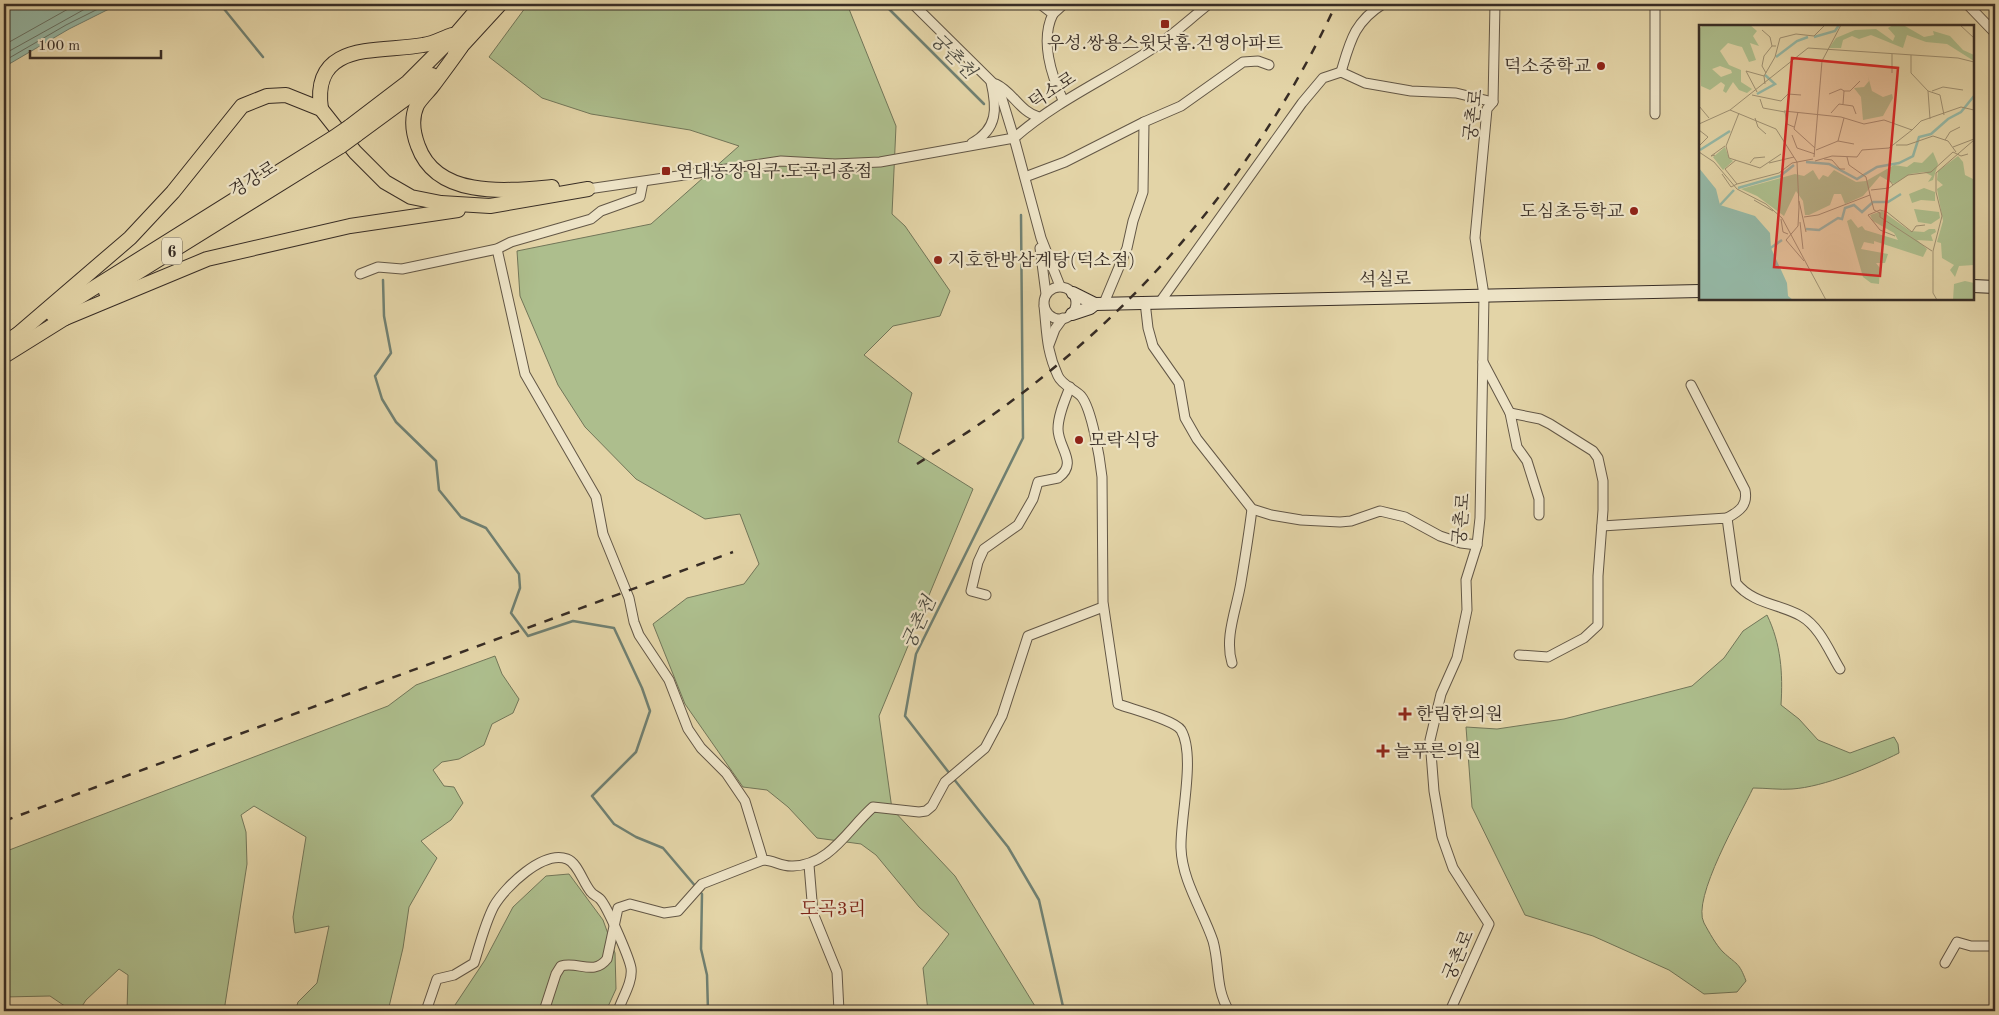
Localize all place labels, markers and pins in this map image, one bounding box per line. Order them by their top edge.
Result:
marker: 우성.쌍용스윗닷홈.건영아파트 [1159,18,1171,30]
place label: 우성.쌍용스윗닷홈.건영아파트 [1047,33,1284,53]
place label: 덕소중학교 [1504,57,1592,76]
marker: 덕소중학교 [1595,60,1607,72]
place label: 연대농장입구.도곡리종점 [676,162,872,181]
marker: 연대농장입구.도곡리종점 [660,165,672,177]
place label: 도심초등학교 [1520,202,1625,221]
marker: 도심초등학교 [1628,205,1640,217]
place label: 지호한방삼계탕(덕소점) [948,250,1135,270]
marker: 지호한방삼계탕(덕소점) [932,254,944,266]
place label: 모락식당 [1089,431,1159,450]
marker: 모락식당 [1073,434,1085,446]
place label: 한림한의원 [1416,705,1503,724]
marker: 한림한의원 [1398,707,1412,721]
place label: 늘푸른의원 [1394,742,1481,761]
marker: 늘푸른의원 [1376,744,1390,758]

